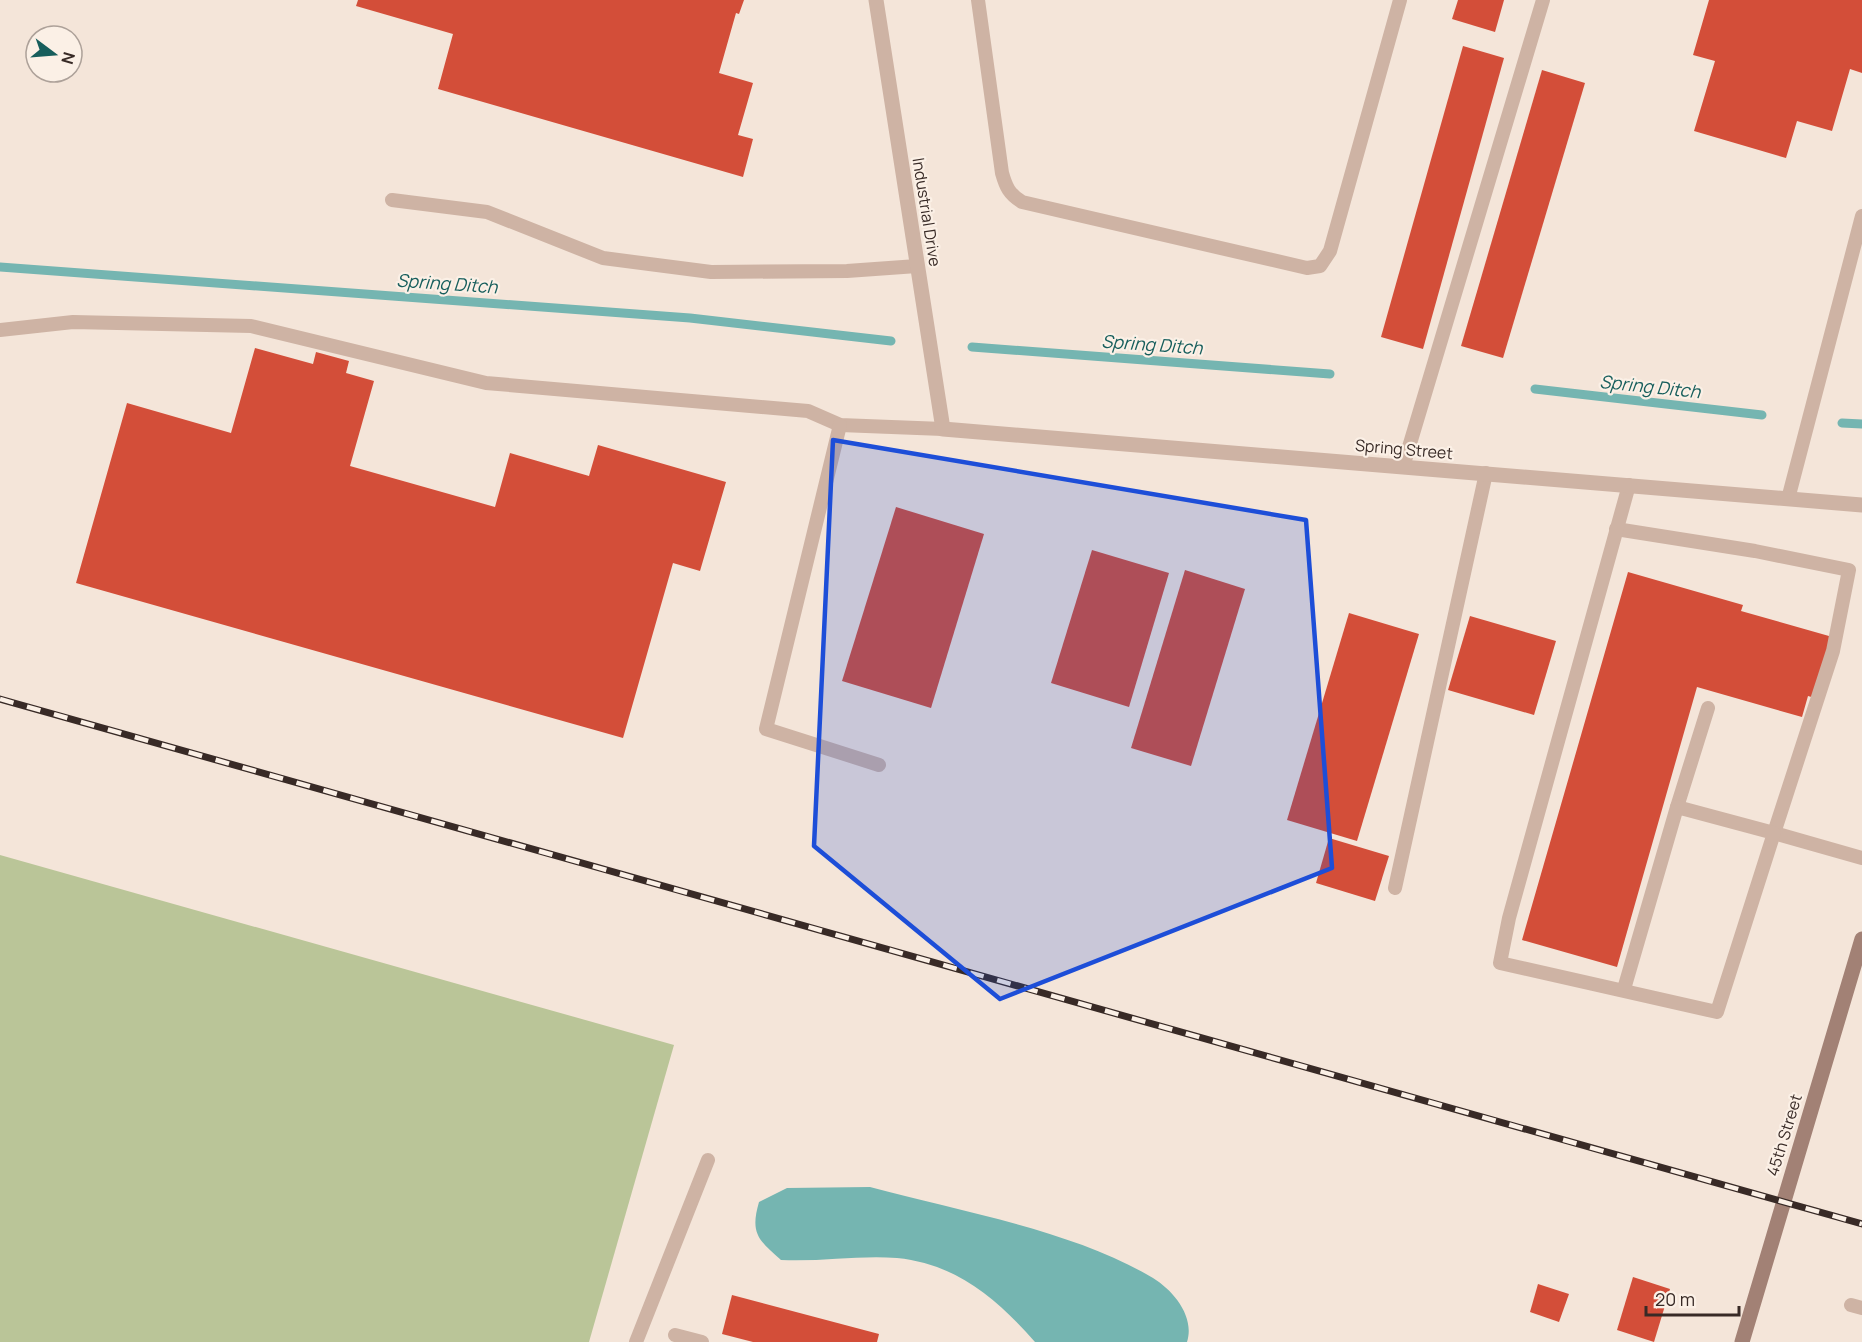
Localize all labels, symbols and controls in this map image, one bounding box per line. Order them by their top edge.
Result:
north arrow [24,24,84,84]
text: N [56,50,81,67]
street label: Industrial Drive [908,156,946,268]
water label: Spring Ditch [396,267,500,299]
water label: Spring Ditch [1101,328,1205,360]
water label: Spring Ditch [1598,369,1703,403]
street label: Spring Street [1354,434,1454,464]
street label: 45th Street [1761,1091,1807,1179]
scale bar [1646,1279,1739,1317]
text: 20 m [1655,1287,1695,1311]

